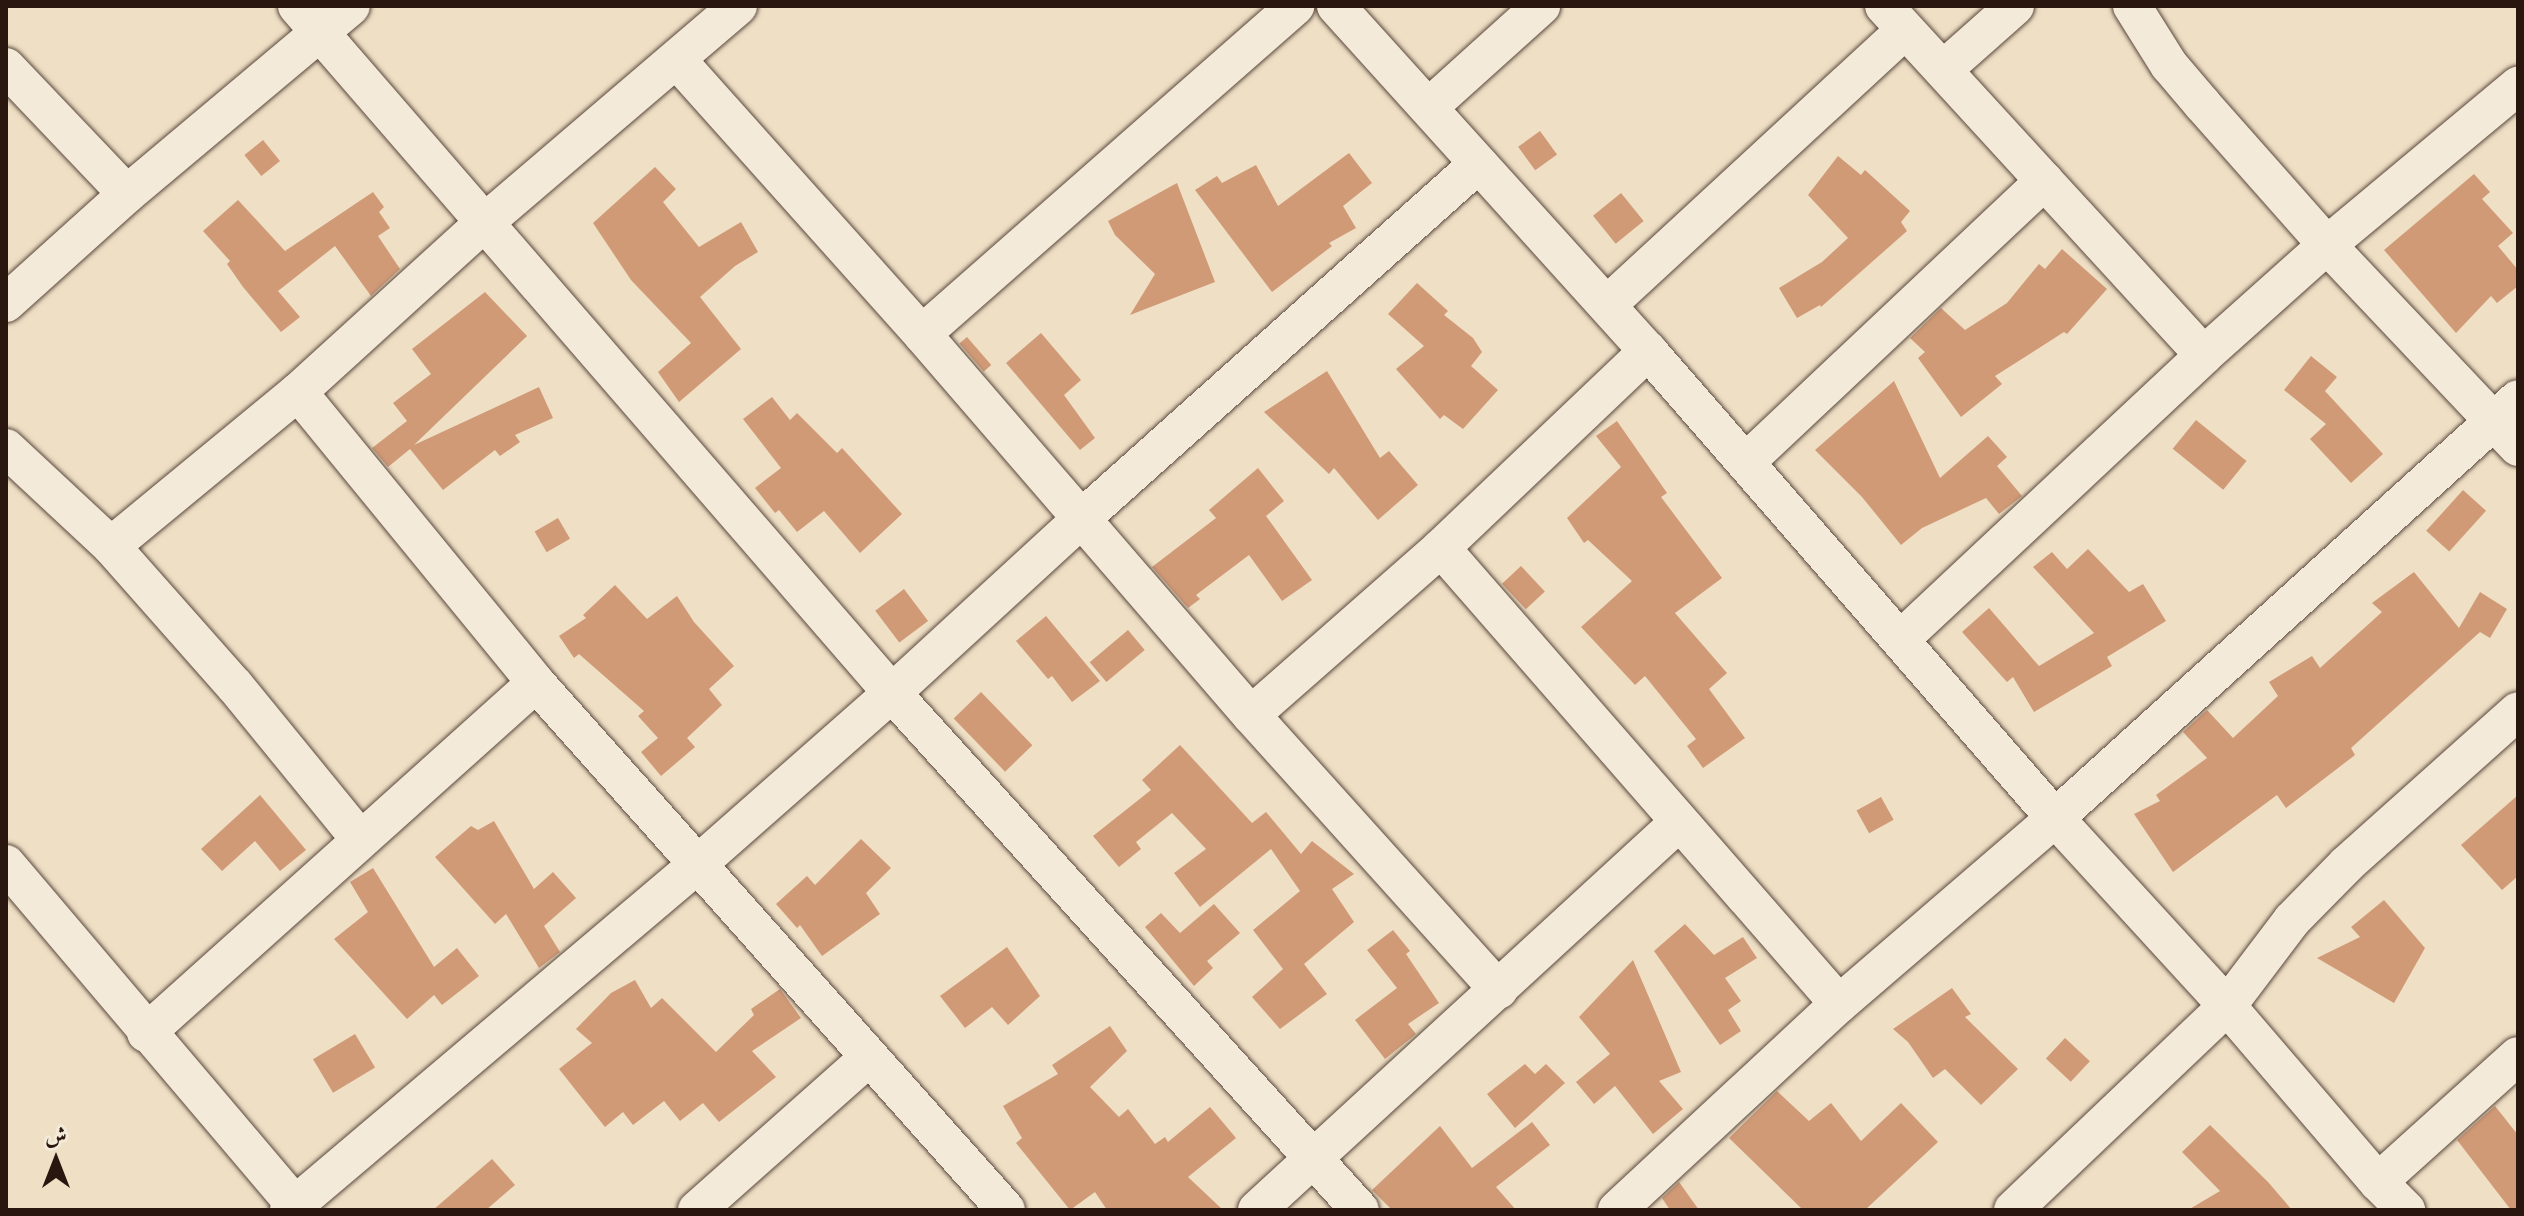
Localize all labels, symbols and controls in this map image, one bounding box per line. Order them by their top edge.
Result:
north arrow [16,1120,96,1200]
text: ش [45,1122,67,1150]

